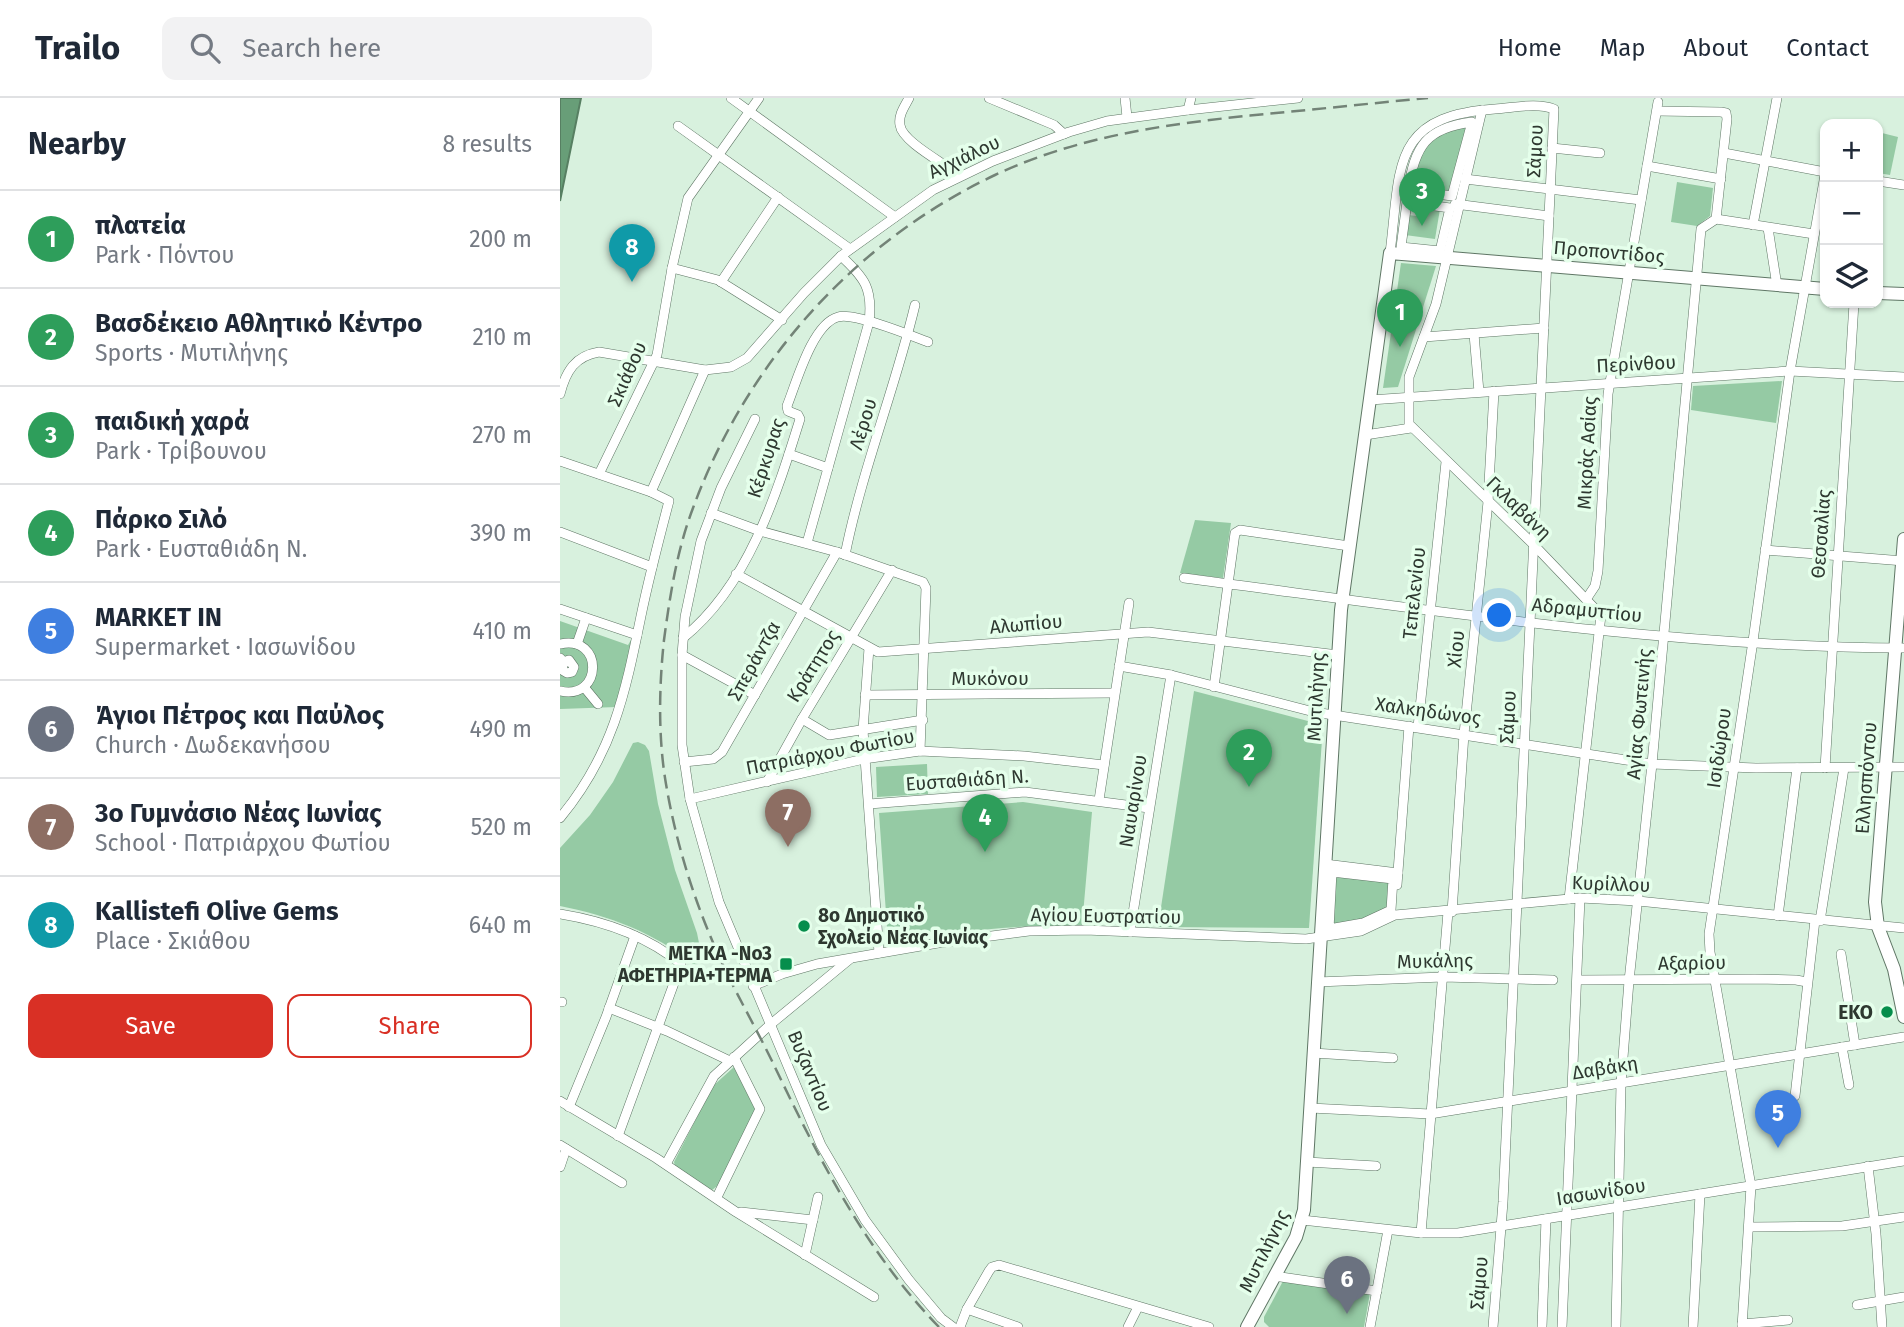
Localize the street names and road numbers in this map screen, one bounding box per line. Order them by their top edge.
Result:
street label: Σάμου [1522,124,1548,178]
street label: Αγχιάλου [925,130,1003,184]
street label: Προποντίδος [1553,236,1665,268]
street label: Σκιάθου [603,338,651,410]
street label: Περίνθου [1595,350,1677,378]
street label: Λέρου [844,395,882,453]
street label: Μικράς Ασίας [1573,396,1601,510]
street label: Κέρκυρας [742,415,790,501]
street label: Γκλαβάνη [1482,471,1556,545]
street label: Θεσσαλίας [1806,489,1836,579]
street label: Τεπελενίου [1398,546,1430,640]
street label: Αδραμυττίου [1531,593,1643,627]
street label: Αλωπίου [989,609,1063,639]
street label: Σπεράντζα [723,617,785,705]
street label: Κράτητος [782,625,844,706]
street label: Χίου [1443,629,1469,669]
street label: Αγίας Φωτεινής [1622,647,1656,780]
street label: Μυτιλήνης [1302,652,1330,742]
street label: Μυκόνου [951,667,1029,690]
street label: Σάμου [1495,690,1521,744]
street label: Χαλκηδώνος [1374,692,1482,730]
street label: Ισιδώρου [1702,706,1736,790]
street label: Ελλησπόντου [1851,721,1881,835]
street label: Πατριάρχου Φωτίου [744,724,916,780]
street label: Ναυαρίνου [1114,753,1152,849]
street label: Ευσταθιάδη Ν. [905,764,1029,796]
street label: Κυρίλλου [1571,871,1651,897]
street label: Αγίου Ευστρατίου [1031,903,1181,929]
street label: Μυκάλης [1397,949,1473,973]
street label: Αξαρίου [1658,951,1726,975]
street label: Βυζαντίου [783,1027,837,1115]
street label: Δαβάκη [1570,1051,1640,1085]
street label: Ιασωνίδου [1555,1174,1647,1210]
street label: Μυτιλήνης [1234,1206,1294,1296]
street label: Σάμου [1465,1255,1493,1311]

